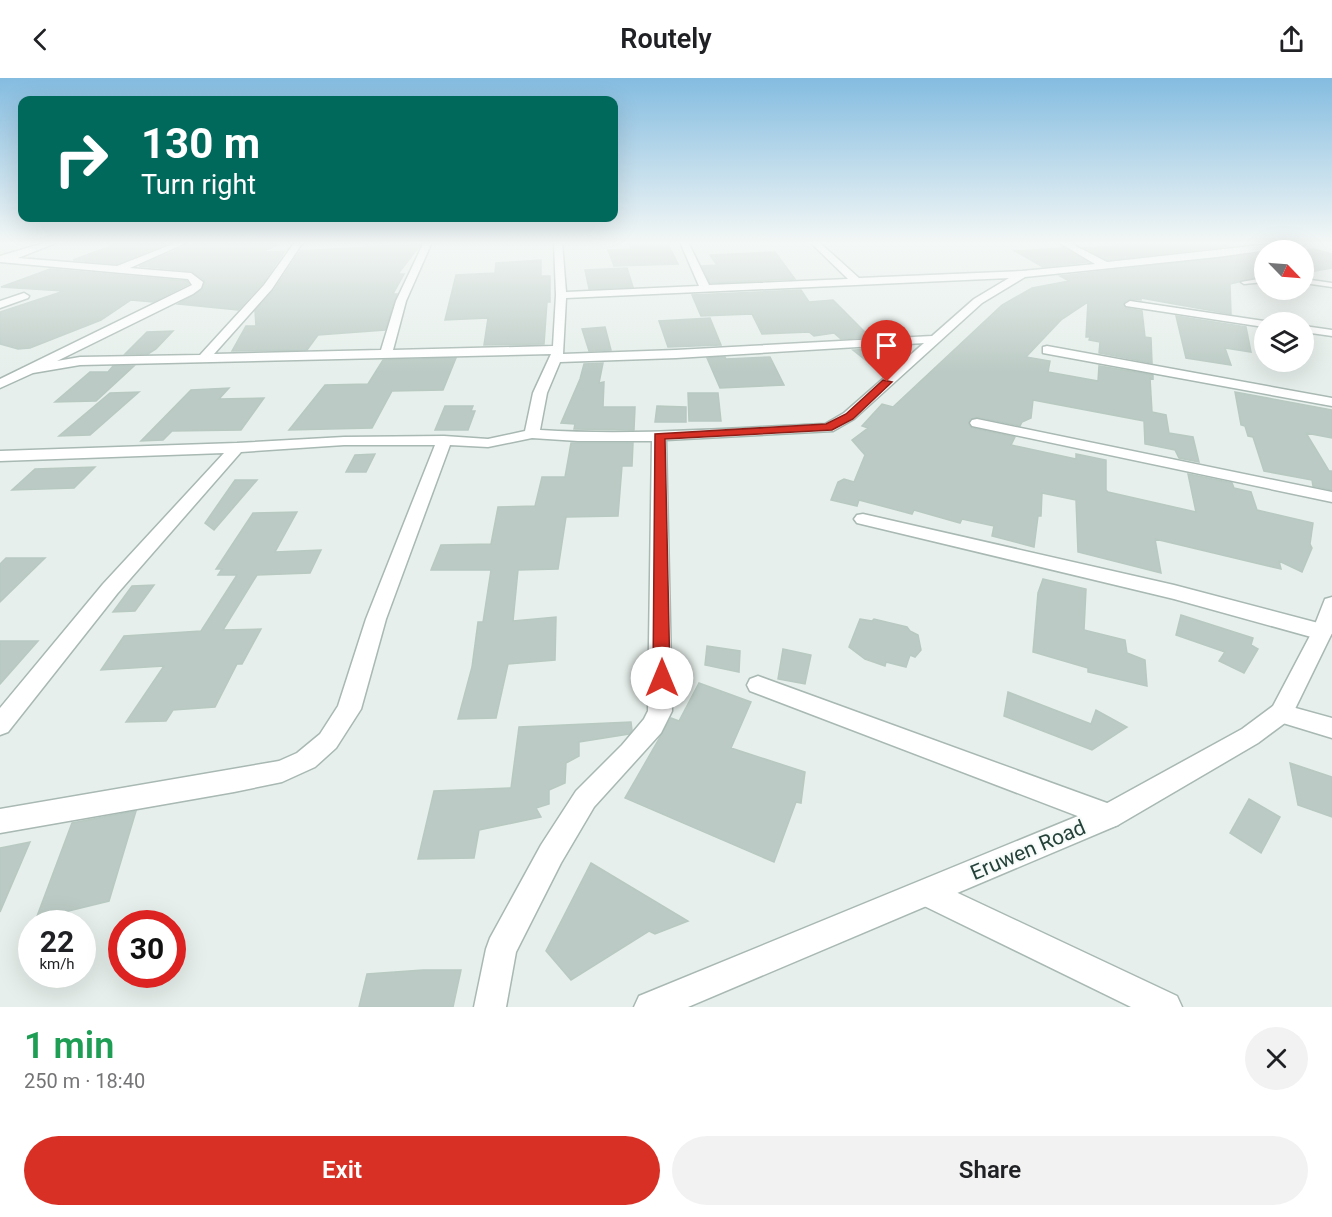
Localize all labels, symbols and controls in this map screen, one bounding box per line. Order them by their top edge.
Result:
icon: back [24,23,57,56]
text: Routely [620,23,712,55]
icon: share [1275,23,1308,56]
text: 130 m [141,119,260,168]
icon: right [42,120,120,198]
text: Turn right [141,169,256,201]
north arrow [1254,240,1314,300]
map controls [1254,240,1314,372]
button: layers [1254,312,1314,372]
pin [861,320,912,382]
icon: arrive [870,329,903,362]
position arrow [630,646,694,710]
street label: Eruwen Road [967,815,1089,885]
speed limit sign: 30 [108,910,186,988]
text: 22 [40,924,74,959]
text: km/h [39,955,75,973]
text: 1 min [24,1025,114,1067]
button: close [1245,1027,1308,1090]
text: 250 m · 18:40 [24,1069,145,1093]
button: Exit [24,1136,660,1205]
button: Share [672,1136,1308,1205]

